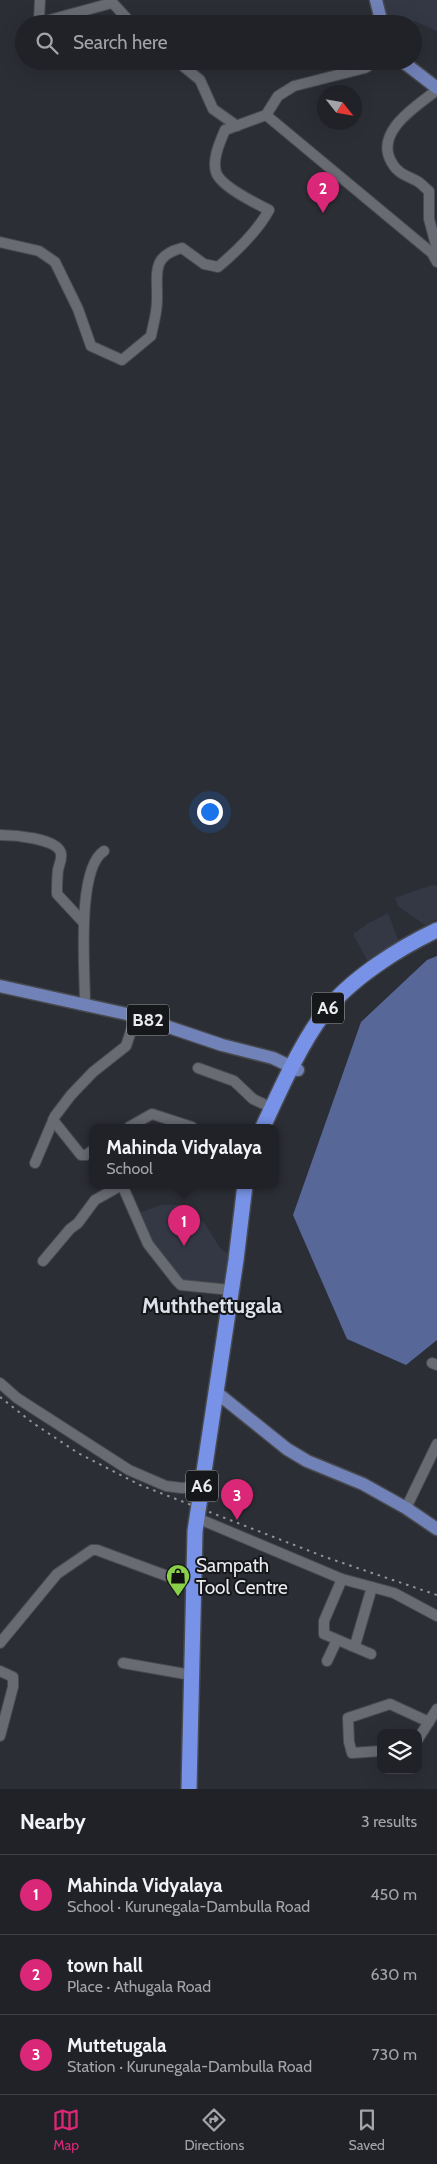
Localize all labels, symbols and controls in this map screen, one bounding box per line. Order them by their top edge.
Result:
search box [15,15,422,70]
icon: search [33,29,61,57]
text: Search here [73,31,167,54]
north arrow [317,85,362,130]
pin: 2 [307,172,339,213]
your location [197,799,223,825]
road number: A6 [312,992,344,1024]
road number: B82 [127,1004,169,1036]
popup [89,1124,279,1189]
text: Mahinda Vidyalaya [106,1136,262,1159]
text: School [106,1159,153,1178]
pin: 1 [168,1205,200,1246]
district label: Muththettugala [142,1293,283,1318]
road number: A6 [186,1470,218,1502]
pin: 3 [221,1479,253,1520]
place label: Sampath Tool Centre [196,1554,288,1599]
shop icon: Sampath Tool Centre [165,1563,191,1597]
map controls [377,1729,422,1774]
button: layers [377,1729,422,1774]
text: Nearby [20,1809,86,1834]
text: 3 results [361,1812,417,1831]
text: Mahinda Vidyalaya [67,1874,223,1897]
text: 1 [33,1885,39,1904]
text: 450 m [370,1885,417,1904]
text: School · Kurunegala-Dambulla Road [67,1897,310,1916]
text: town hall [67,1954,143,1977]
text: 2 [32,1965,40,1984]
text: 630 m [370,1965,417,1984]
text: Place · Athugala Road [67,1977,211,1996]
text: Muttetugala [67,2034,166,2057]
text: 3 [32,2045,40,2064]
text: 730 m [371,2045,417,2064]
text: Station · Kurunegala-Dambulla Road [67,2057,312,2076]
tab: Map [52,2106,80,2154]
tab: Directions [184,2106,244,2154]
tab: Saved [348,2106,385,2154]

